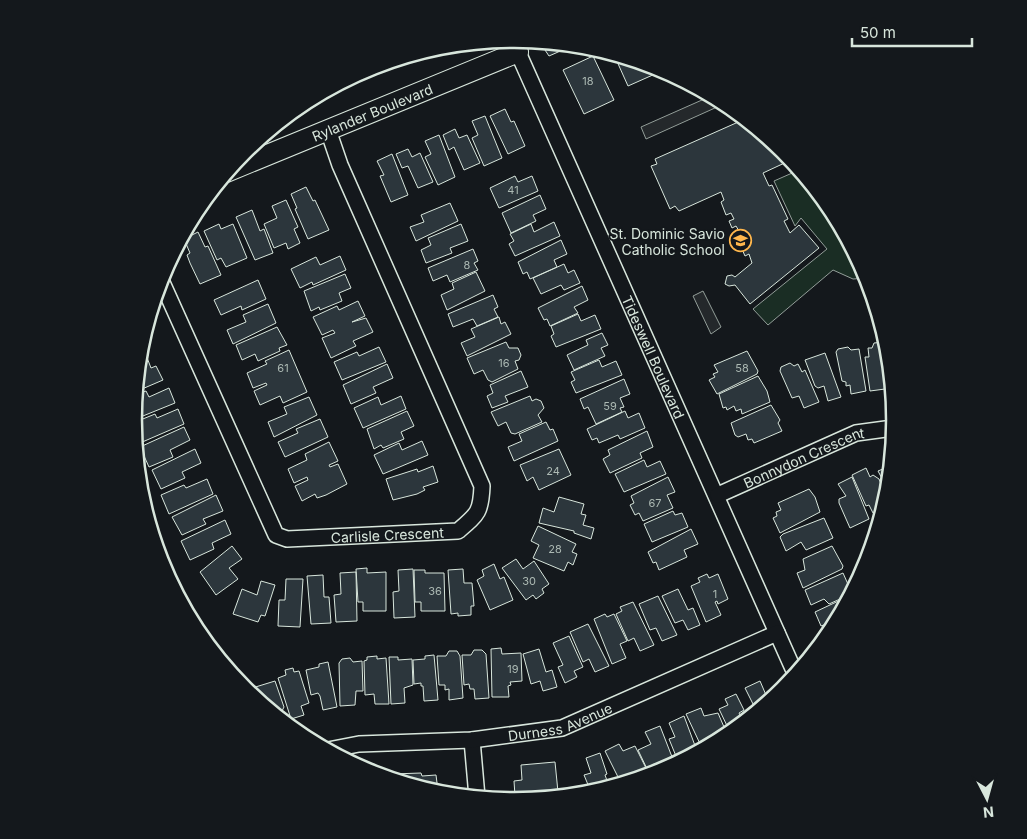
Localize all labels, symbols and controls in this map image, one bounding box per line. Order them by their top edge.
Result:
scale bar [852,15,972,47]
text: 50 m [860,23,896,42]
house number: 18 [582,74,594,88]
street label: Rylander Boulevard [309,80,435,144]
house number: 41 [507,183,519,197]
place label: St. Dominic Savio Catholic School [609,225,725,258]
school or university icon: St. Dominic Savio Catholic School [729,229,753,253]
house number: 8 [464,258,471,272]
street label: Tideswell Boulevard [619,293,689,421]
house number: 16 [498,356,510,370]
house number: 61 [277,361,289,375]
house number: 58 [735,361,749,375]
house number: 59 [603,399,617,413]
street label: Bonnydon Crescent [741,423,866,491]
house number: 24 [546,464,560,478]
house number: 67 [648,496,662,510]
street label: Carlisle Crescent [330,523,445,545]
house number: 28 [548,542,562,556]
house number: 30 [522,574,536,588]
house number: 36 [428,584,442,598]
house number: 1 [713,587,717,601]
house number: 19 [507,662,519,676]
street label: Durness Avenue [507,699,615,744]
north arrow [962,774,1012,824]
text: N [982,803,995,821]

